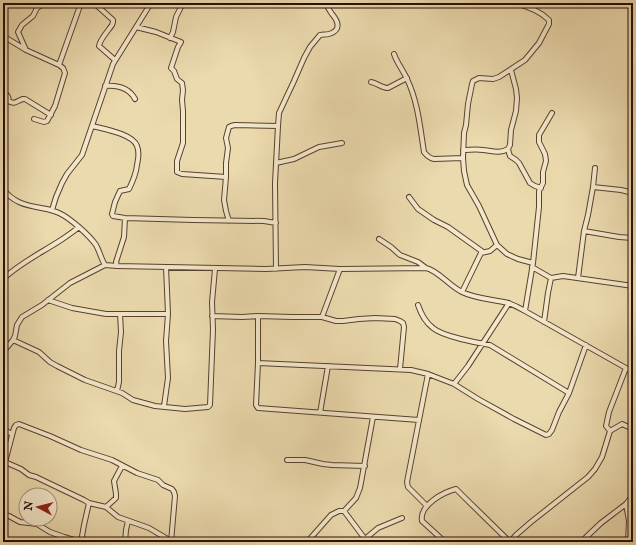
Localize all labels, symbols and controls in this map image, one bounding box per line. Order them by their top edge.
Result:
north arrow [18,487,58,527]
text: N [21,500,37,512]

